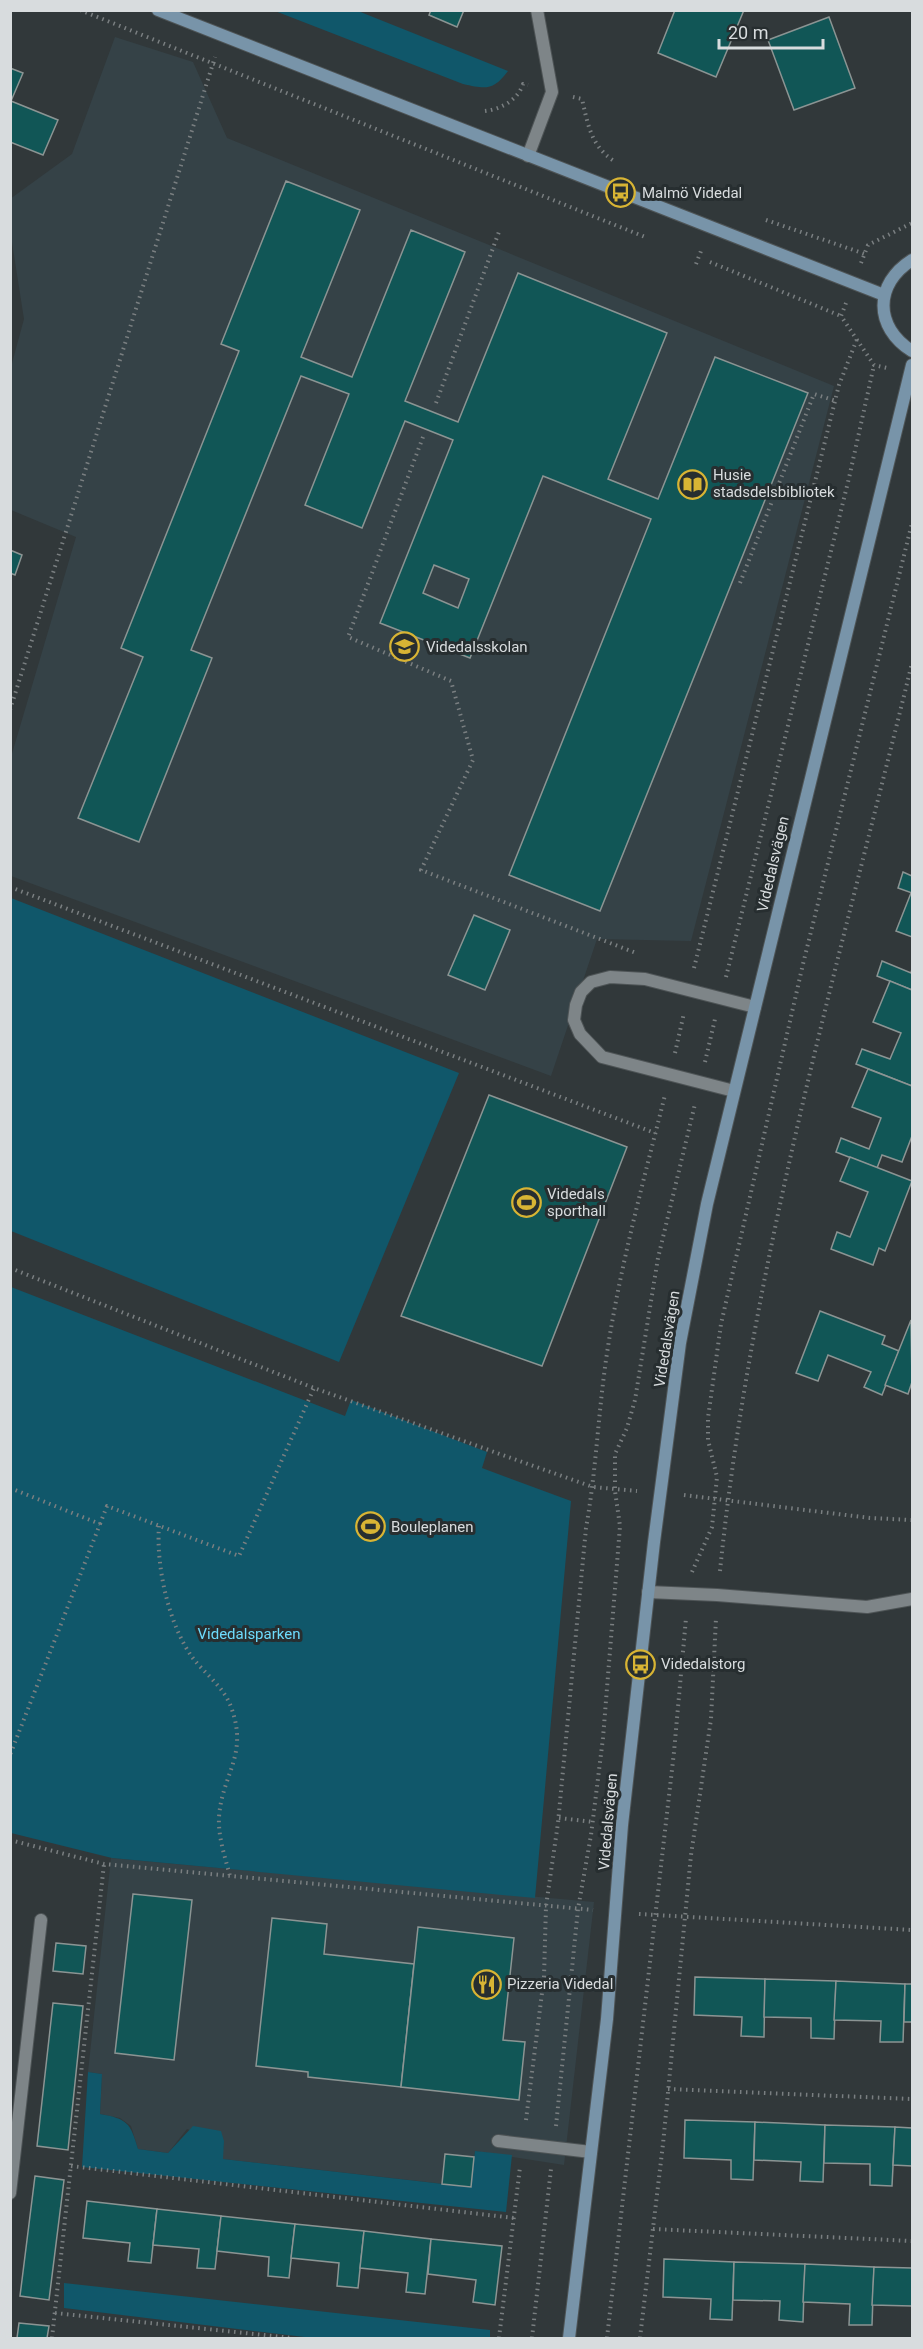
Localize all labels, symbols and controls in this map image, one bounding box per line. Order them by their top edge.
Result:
scale bar [719,12,822,50]
text: 20 m [728,22,768,43]
bus stop icon: Malmö Videdal [605,177,637,209]
place label: Malmö Videdal [642,184,742,202]
place label: Husie stadsdelsbibliotek [713,466,835,501]
library icon: Husie stadsdelsbibliotek [676,468,708,500]
school or university icon: Videdalsskolan [389,631,421,663]
place label: Videdalsskolan [426,638,528,656]
street label: Videdalsvägen [753,814,793,914]
place label: Videdals sporthall [547,1185,606,1220]
sports icon: Videdals sporthall [510,1187,542,1219]
street label: Videdalsvägen [650,1289,684,1389]
sports icon: Bouleplanen [354,1511,386,1543]
place label: Bouleplanen [391,1518,474,1536]
park label: Videdalsparken [198,1625,300,1643]
bus stop icon: Videdalstorg [624,1648,656,1680]
place label: Videdalstorg [661,1655,745,1673]
street label: Videdalsvägen [595,1773,621,1871]
restaurant icon: Pizzeria Videdal [470,1968,502,2000]
place label: Pizzeria Videdal [507,1975,613,1993]

